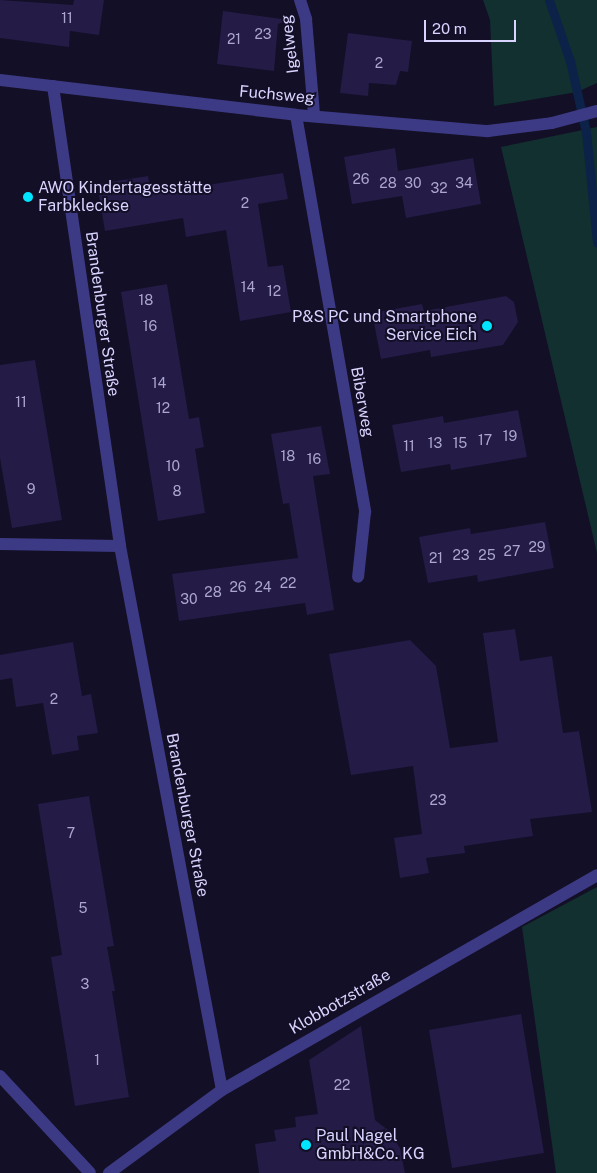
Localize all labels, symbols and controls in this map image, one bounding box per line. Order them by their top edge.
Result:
house number: 11 [61,10,73,26]
scale bar [427,10,520,42]
street label: Igelweg [277,14,303,74]
text: 20 m [432,20,467,37]
house number: 23 [254,26,272,42]
house number: 21 [227,31,241,47]
house number: 2 [375,55,383,71]
street label: Fuchsweg [238,82,316,108]
house number: 26 [352,171,370,187]
house number: 28 [379,175,397,191]
house number: 30 [404,175,422,191]
house number: 34 [455,175,473,191]
place label: AWO Kindertagesstätte Farbkleckse [38,178,212,216]
house number: 32 [430,180,448,196]
marker: AWO Kindertagesstätte Farbkleckse [22,191,34,203]
house number: 2 [241,195,249,211]
street label: Brandenburger Straße [81,230,123,398]
house number: 14 [241,279,255,295]
house number: 12 [267,283,281,299]
house number: 18 [139,292,153,308]
place label: P&S PC und Smartphone Service Eich [292,307,477,345]
house number: 16 [143,318,157,334]
marker: P&S PC und Smartphone Service Eich [481,320,493,332]
street label: Biberweg [346,365,378,439]
house number: 14 [152,375,166,391]
house number: 11 [15,394,27,410]
house number: 12 [156,400,170,416]
house number: 19 [503,428,517,444]
house number: 17 [478,432,492,448]
house number: 13 [428,435,442,451]
house number: 15 [453,435,467,451]
house number: 11 [403,438,415,454]
house number: 18 [281,448,295,464]
house number: 16 [307,451,321,467]
house number: 10 [166,458,180,474]
house number: 9 [27,481,35,497]
house number: 8 [172,483,182,499]
house number: 29 [528,539,546,555]
house number: 27 [504,543,520,559]
house number: 23 [452,547,470,563]
house number: 25 [478,547,496,563]
house number: 21 [429,550,443,566]
house number: 22 [280,575,296,591]
house number: 26 [229,579,247,595]
house number: 24 [254,579,272,595]
house number: 28 [204,584,222,600]
house number: 30 [180,591,198,607]
house number: 2 [50,691,58,707]
street label: Brandenburger Straße [162,732,212,898]
house number: 23 [429,792,447,808]
house number: 7 [67,825,75,841]
house number: 5 [79,900,87,916]
street label: Klobbotzstraße [286,965,394,1039]
house number: 3 [81,976,89,992]
house number: 1 [94,1052,100,1068]
house number: 22 [334,1077,350,1093]
place label: Paul Nagel GmbH&Co. KG [316,1126,425,1164]
marker: Paul Nagel GmbH&Co. KG [300,1139,312,1151]

